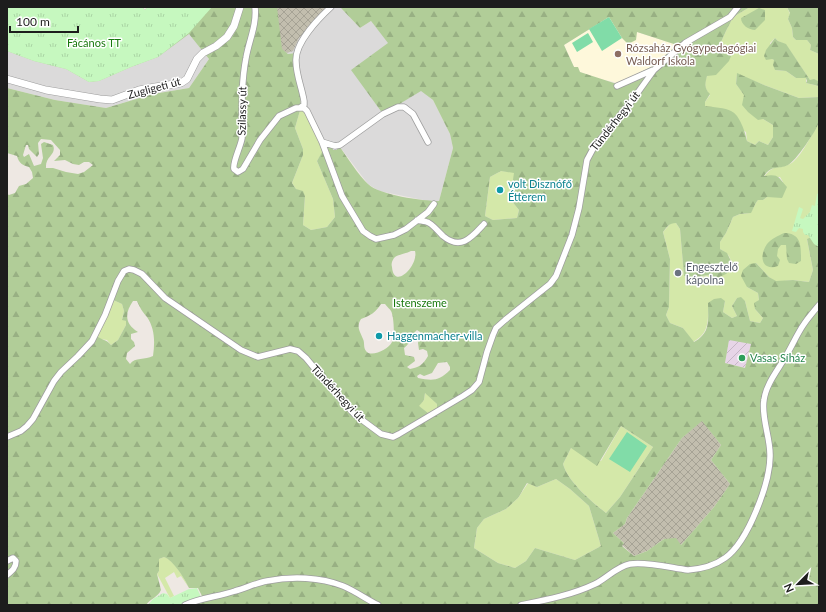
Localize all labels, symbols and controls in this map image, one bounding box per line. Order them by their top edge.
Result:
scale bar [10,8,78,34]
text: 100 m [16,14,50,29]
park label: Fácános TT [67,36,122,49]
place label: Rózsaház Gyógypedagógiai Waldorf Iskola [626,41,756,67]
marker: Rózsaház Gyógypedagógiai Waldorf Iskola [613,49,623,59]
street label: Zugligeti út [126,74,182,101]
street label: Szilassy út [235,86,248,136]
street label: Tündérhegyi út [587,88,642,153]
place label: volt Disznófő Étterem [508,177,572,203]
marker: volt Disznófő Étterem [495,185,505,195]
place label: Engesztelő kápolna [686,260,738,286]
marker: Engesztelő kápolna [673,268,683,278]
park label: Istenszeme [393,296,447,309]
place label: Haggenmacher-villa [387,329,483,342]
marker: Haggenmacher-villa [374,331,384,341]
place label: Vasas Síház [750,351,805,364]
marker: Vasas Síház [737,353,747,363]
street label: Tündérhegyi út [309,362,368,424]
north arrow [778,564,818,604]
text: N [781,582,796,595]

